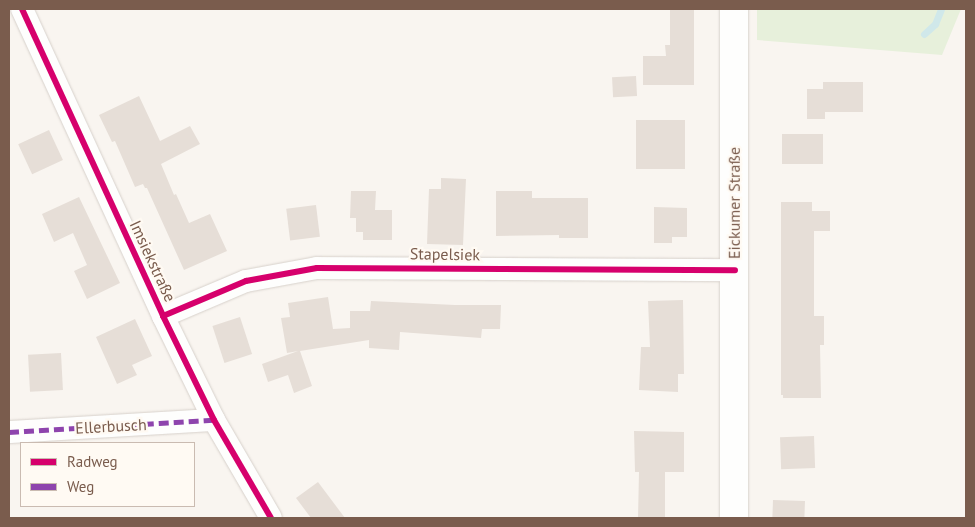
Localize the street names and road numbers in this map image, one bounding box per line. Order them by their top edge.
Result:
street label: Eickumer Straße [724,147,744,259]
street label: Imsiekstraße [126,217,180,305]
street label: Stapelsiek [410,244,480,264]
street label: Ellerbusch [75,415,147,437]

